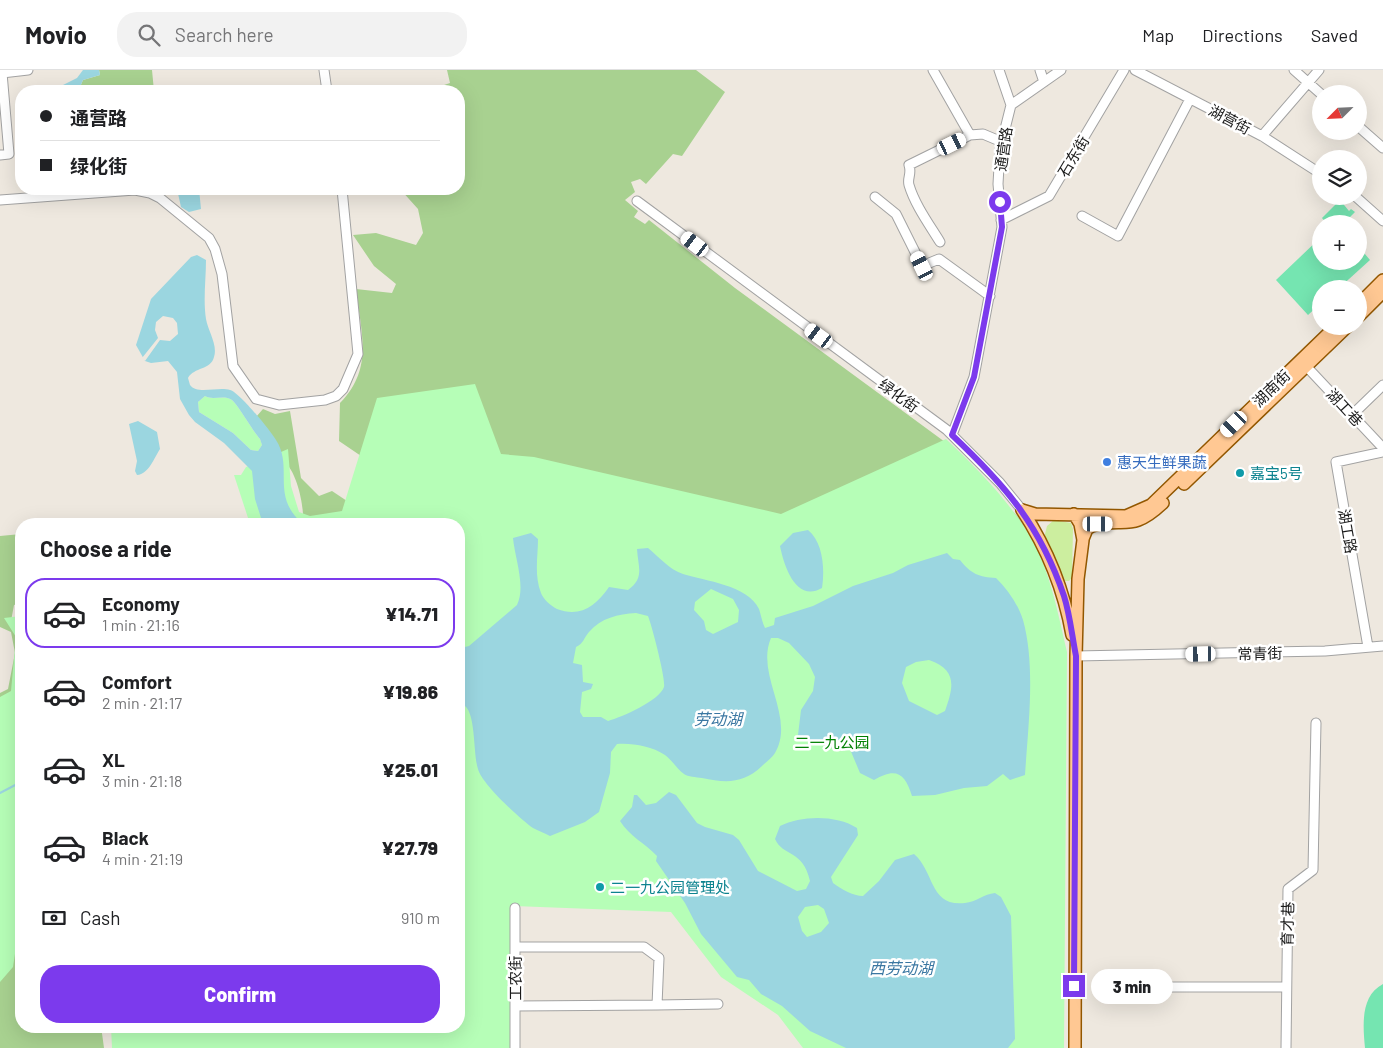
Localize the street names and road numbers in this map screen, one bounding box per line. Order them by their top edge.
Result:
street label: 湖营街 [1206,100,1254,138]
street label: 通营路 [991,125,1015,173]
street label: 石东街 [1054,132,1092,180]
street label: 湖南街 [1249,366,1293,410]
street label: 绿化街 [876,374,922,416]
street label: 湖工巷 [1323,384,1367,430]
street label: 湖工路 [1335,507,1361,555]
street label: 常青街 [1237,644,1283,662]
street label: 育才巷 [1278,901,1296,947]
street label: 工农街 [506,955,524,1001]

